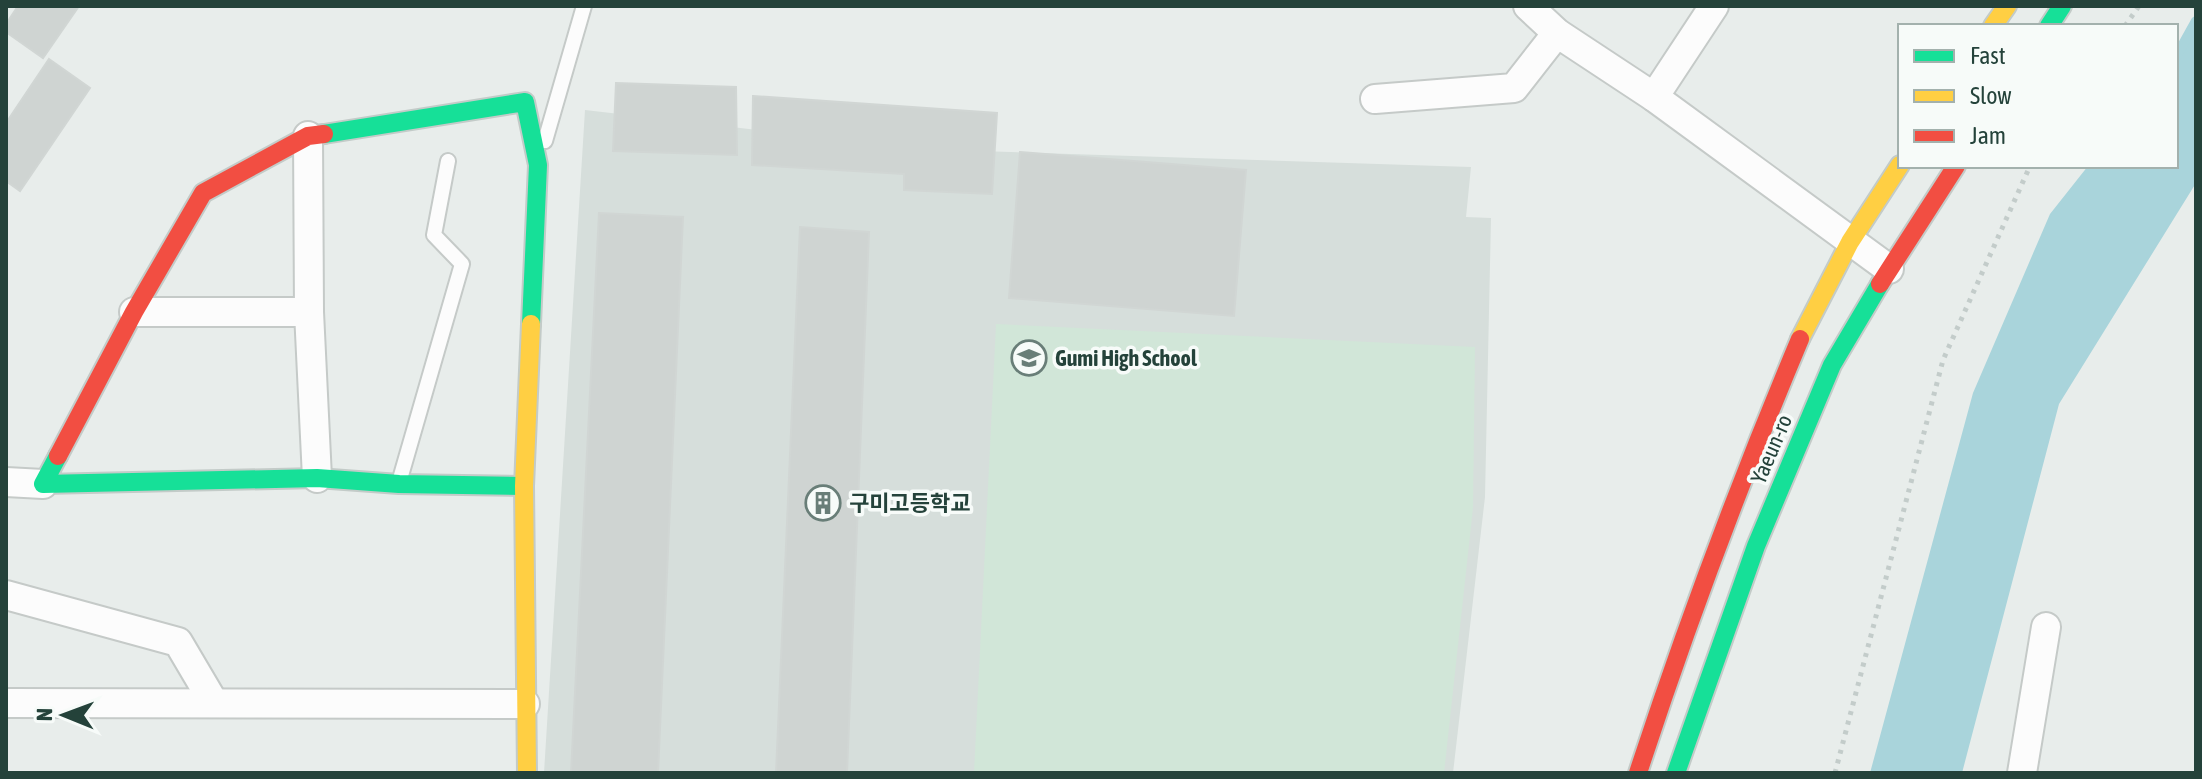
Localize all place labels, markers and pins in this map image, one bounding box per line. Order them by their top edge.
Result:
school or university icon: Gumi High School [1010,339,1048,377]
place label: Gumi High School [1055,345,1198,371]
building icon: 구미고등학교 [804,484,842,522]
place label: 구미고등학교 [849,490,970,516]

